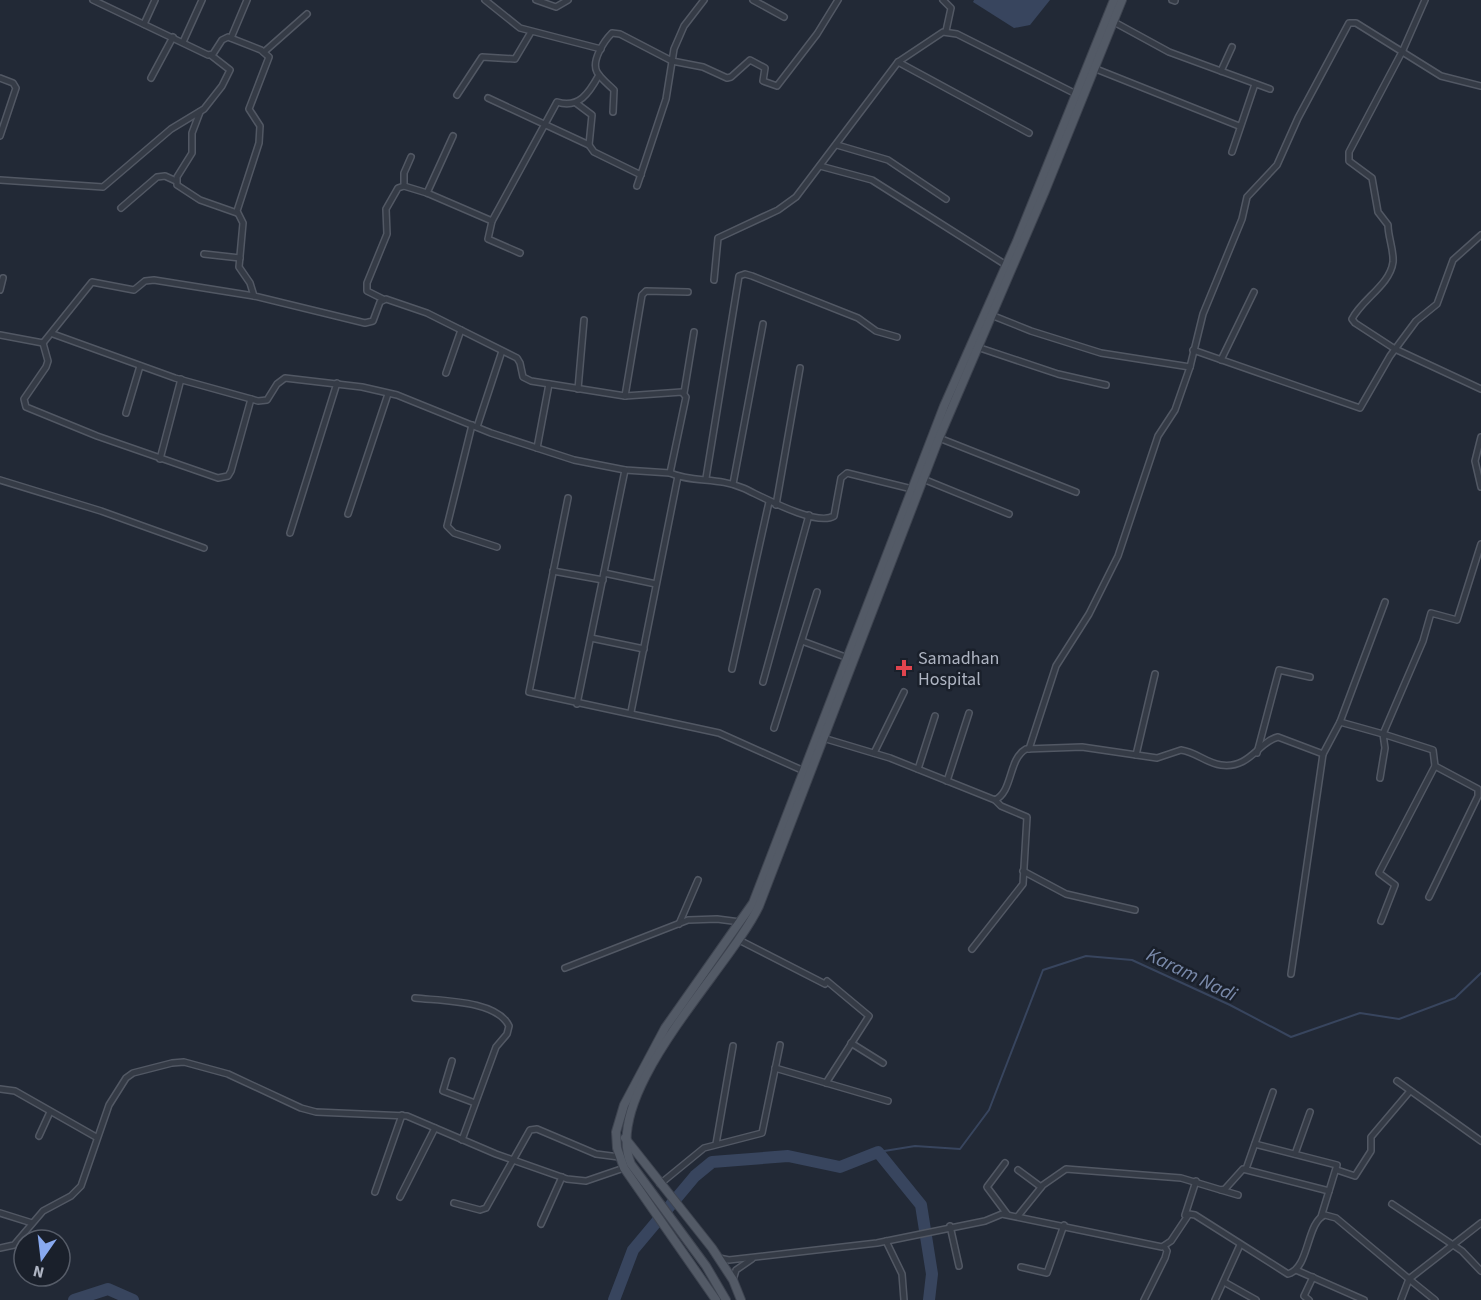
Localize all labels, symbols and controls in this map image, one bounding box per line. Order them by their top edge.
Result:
place label: Samadhan Hospital [918,646,999,692]
marker: Samadhan Hospital [895,659,913,677]
water label: Karam Nadi [1142,941,1242,1009]
north arrow [12,1228,72,1288]
text: N [31,1260,46,1284]

